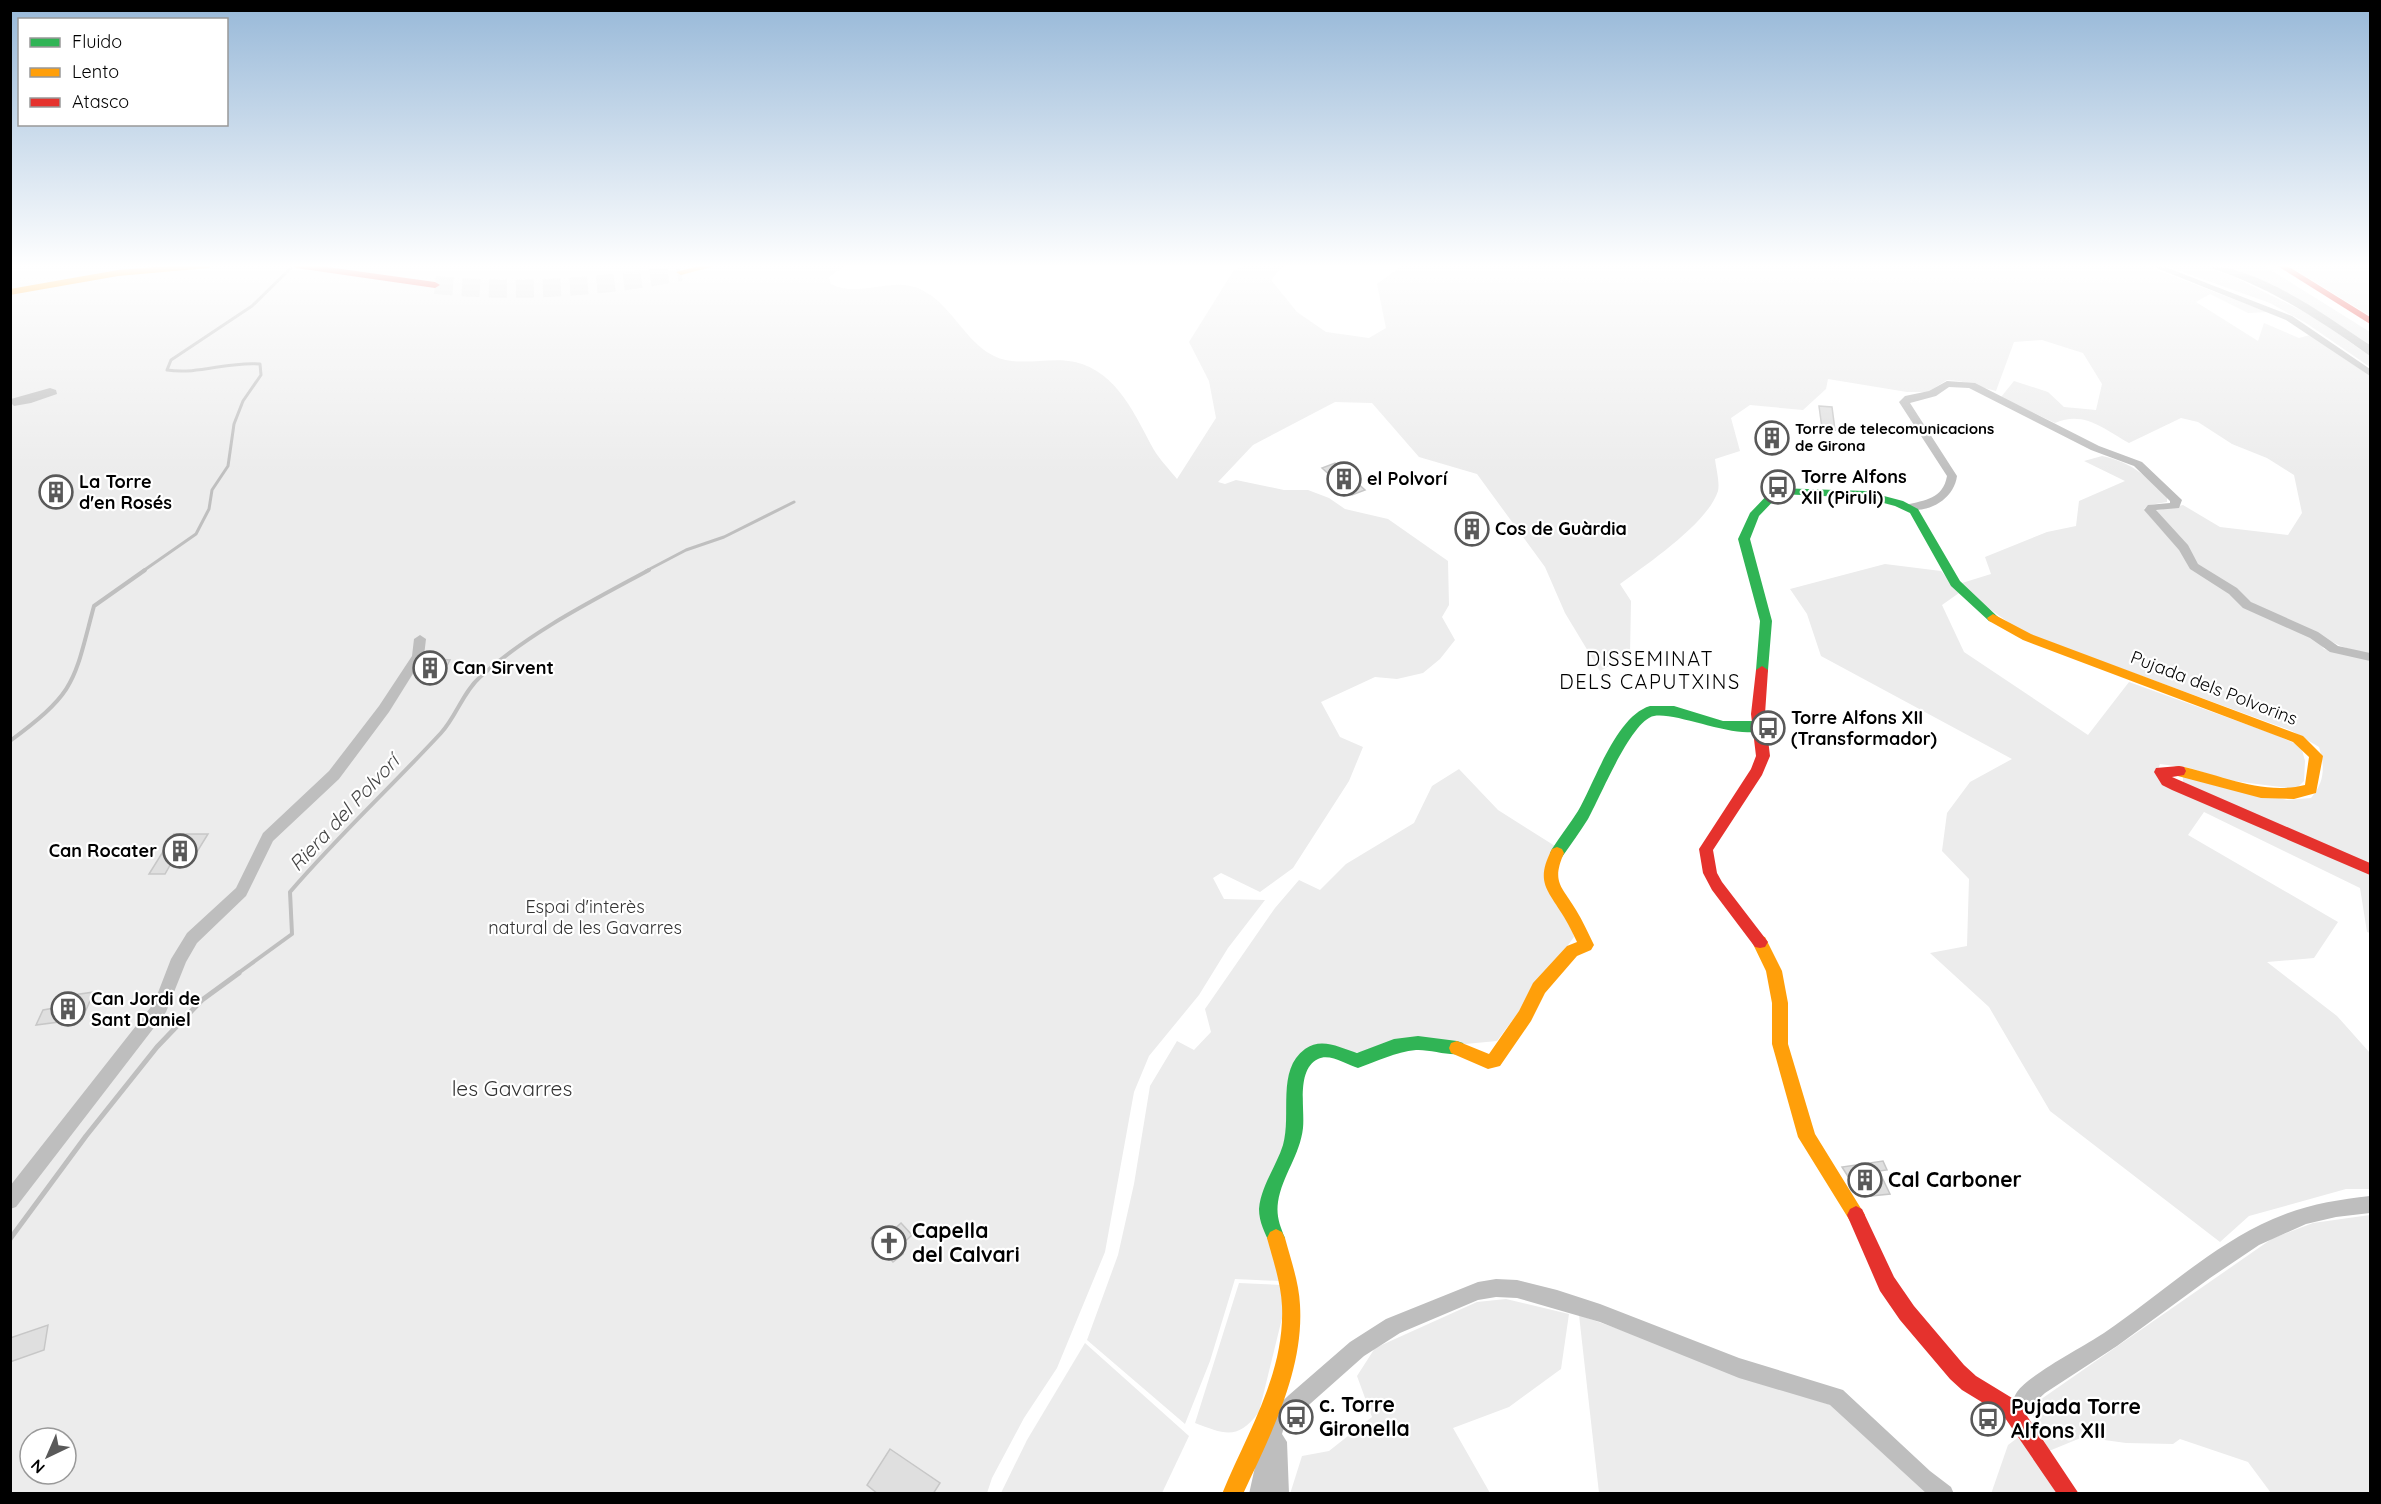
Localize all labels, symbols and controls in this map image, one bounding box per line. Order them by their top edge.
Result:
legend [18,18,228,126]
text: Fluido [72,30,122,53]
text: Lento [72,60,119,83]
text: Atasco [72,90,129,113]
place label: Torre de telecomunicacions de Girona [1795,419,1994,455]
building icon: Torre de telecomunicacions de Girona [1754,420,1790,456]
building icon: el Polvorí [1326,461,1362,497]
place label: Torre Alfons XII (Piruli) [1801,465,1907,509]
place label: el Polvorí [1367,467,1448,490]
bus stop icon: Torre Alfons XII (Piruli) [1760,469,1796,505]
place label: La Torre d'en Rosés [79,470,172,514]
building icon: La Torre d'en Rosés [38,474,74,510]
building icon: Cos de Guàrdia [1454,511,1490,547]
place label: Cos de Guàrdia [1495,517,1627,540]
street label: Pujada dels Polvorins [2127,645,2301,730]
district label: DISSEMINAT DELS CAPUTXINS [1559,646,1741,694]
building icon: Can Sirvent [412,650,448,686]
place label: Can Sirvent [453,656,554,679]
place label: Torre Alfons XII (Transformador) [1791,706,1937,750]
bus stop icon: Torre Alfons XII (Transformador) [1750,710,1786,746]
water label: Riera del Polvorí [283,747,406,876]
building icon: Can Rocater [162,833,198,869]
place label: Can Rocater [49,839,157,862]
park label: Espai d'interès natural de les Gavarres [488,895,682,939]
place label: Can Jordi de Sant Daniel [91,987,200,1031]
building icon: Can Jordi de Sant Daniel [50,991,86,1027]
park label: les Gavarres [452,1075,572,1101]
building icon: Cal Carboner [1847,1162,1883,1198]
place label: Cal Carboner [1888,1166,2022,1192]
place label: Capella del Calvari [912,1217,1020,1267]
church icon: Capella del Calvari [871,1225,907,1261]
place label: c. Torre Gironella [1319,1391,1410,1441]
place label: Pujada Torre Alfons XII [2011,1393,2141,1443]
bus stop icon: c. Torre Gironella [1278,1399,1314,1435]
bus stop icon: Pujada Torre Alfons XII [1970,1401,2006,1437]
north arrow [18,1426,78,1486]
text: N [26,1456,49,1478]

